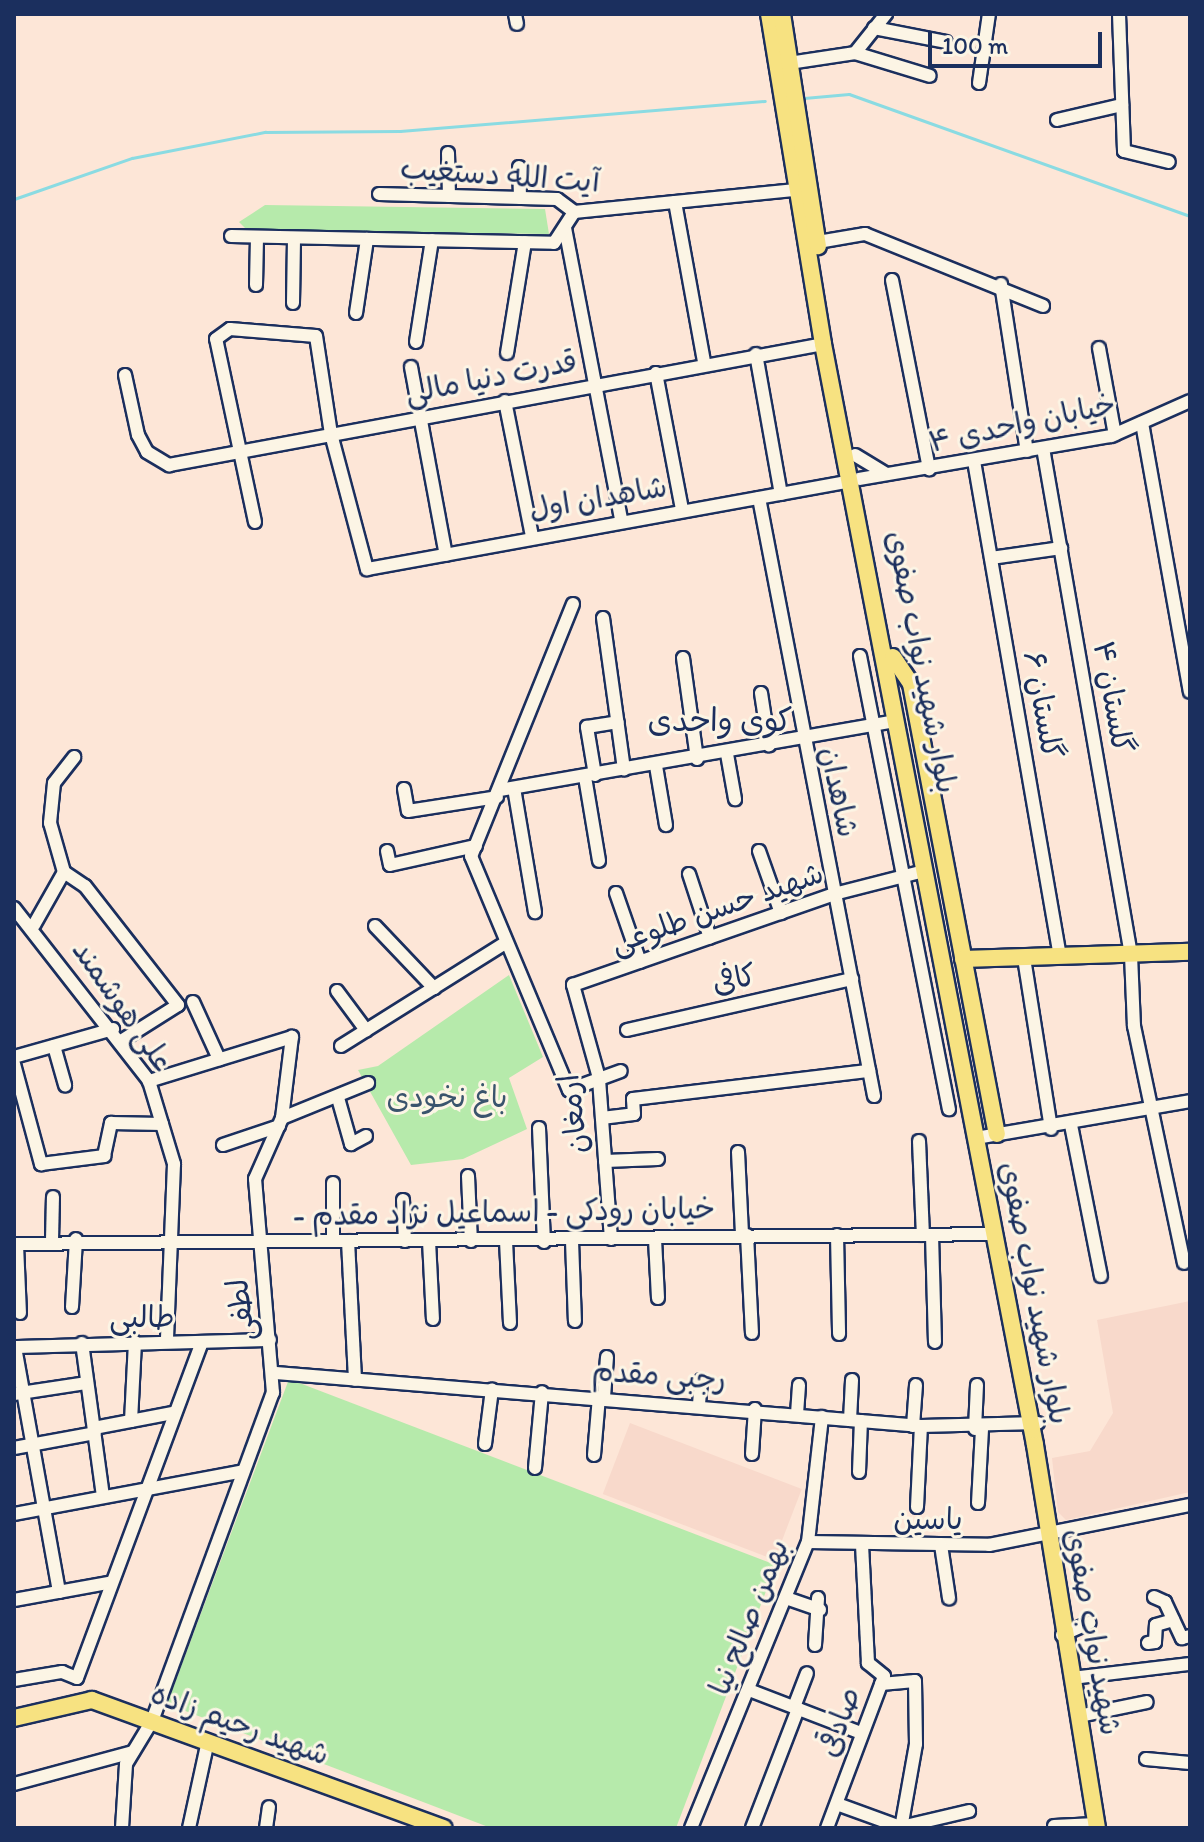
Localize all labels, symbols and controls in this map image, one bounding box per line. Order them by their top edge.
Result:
scale bar [932,16,1106,66]
text: 100 m [942,31,1008,60]
street label: آیت الله دستغیب [399,150,601,200]
street label: قدرت دنیا مالی [402,343,580,411]
street label: خیابان واحدی ۴ [925,386,1119,460]
street label: شاهدان اول [526,468,670,528]
street label: بلوار شهید نواب صفوی [879,528,965,796]
street label: گلستان ۴ [1085,638,1141,756]
street label: گلستان ۶ [1016,648,1070,762]
district label: کوی واحدی [648,701,792,739]
street label: شاهدان [812,744,866,840]
street label: شهید حسن طلوعی [606,855,828,961]
street label: علی هوشمند [65,933,181,1079]
street label: کافی [708,956,760,1002]
street label: ارمغان [550,1072,596,1156]
park label: باغ نخودی [386,1079,508,1115]
street label: بلوار شهید نواب صفوی [992,1159,1078,1427]
street label: - خیابان رودکی - اسماعیل نژاد مقدم [293,1190,715,1234]
street label: لطفی [219,1277,263,1343]
street label: طالبی [109,1299,175,1335]
street label: رجبی مقدم [591,1352,727,1398]
street label: یاسین [893,1501,963,1537]
street label: شهید نواب صفوی [1057,1526,1129,1738]
street label: بهمن صالح نیا [701,1534,797,1700]
street label: شهید رحیم زاده [146,1675,334,1773]
street label: صادقی [810,1682,868,1762]

